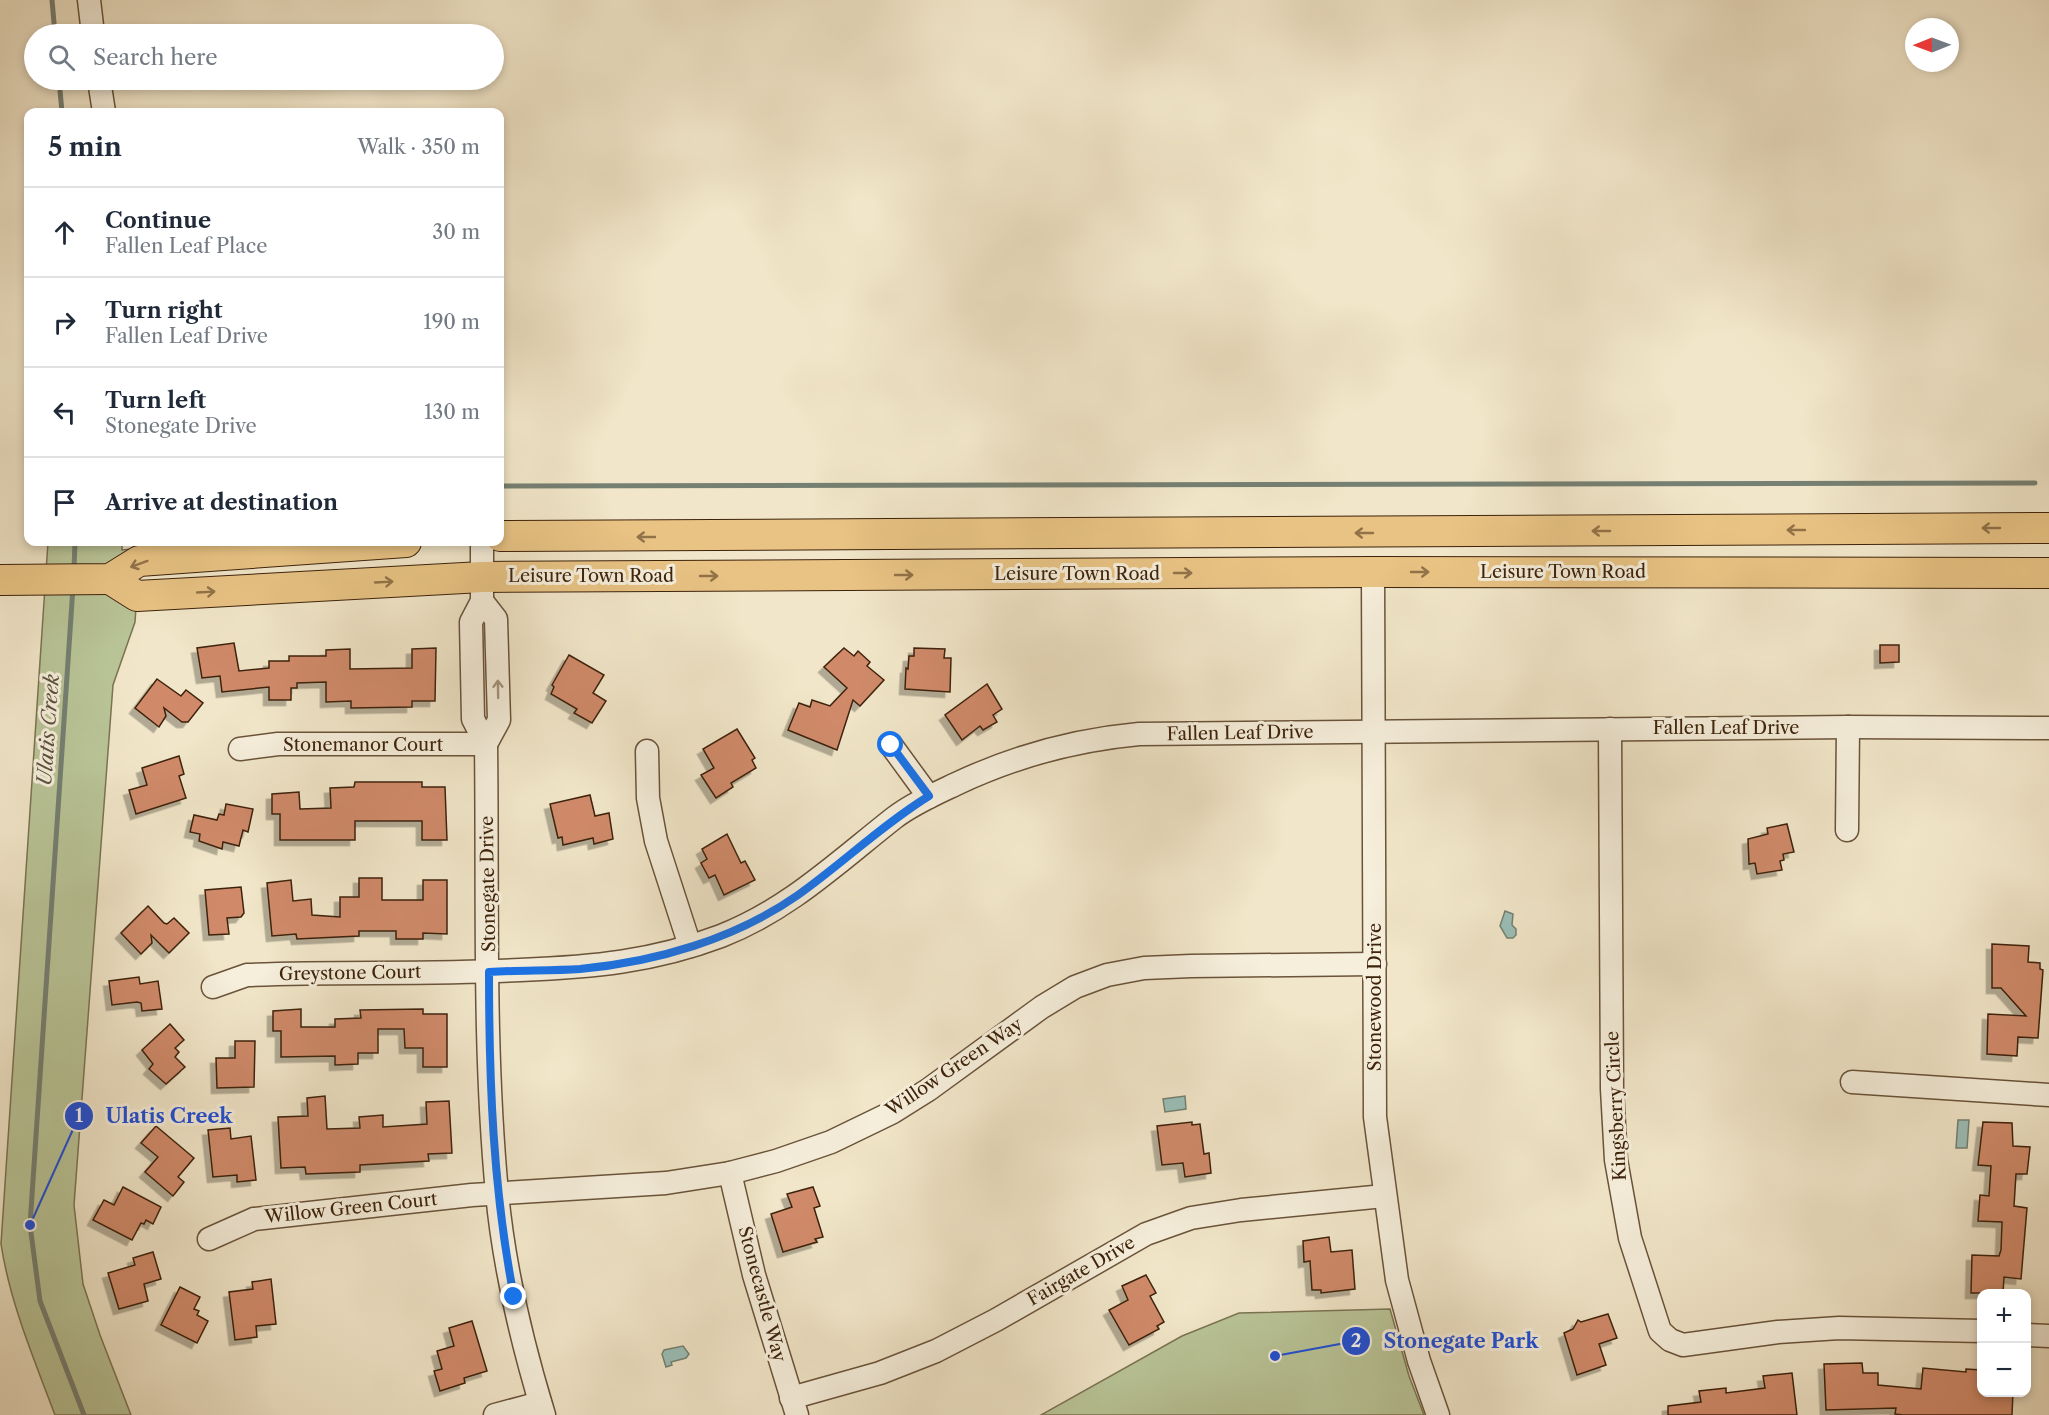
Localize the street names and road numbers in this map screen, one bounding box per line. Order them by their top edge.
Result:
street label: Leisure Town Road [1480,561,1646,583]
street label: Leisure Town Road [994,563,1160,585]
street label: Leisure Town Road [508,565,674,587]
street label: Fallen Leaf Drive [1653,717,1799,739]
street label: Fallen Leaf Drive [1166,721,1314,745]
street label: Stonemanor Court [283,734,444,756]
street label: Stonegate Drive [476,816,500,952]
street label: Stonewood Drive [1364,923,1386,1071]
street label: Greystone Court [279,961,422,985]
street label: Willow Green Way [881,1013,1027,1121]
street label: Kingsberry Circle [1601,1031,1631,1181]
street label: Willow Green Court [263,1188,439,1228]
street label: Stonecastle Way [733,1224,791,1365]
street label: Fairgate Drive [1023,1231,1139,1311]

